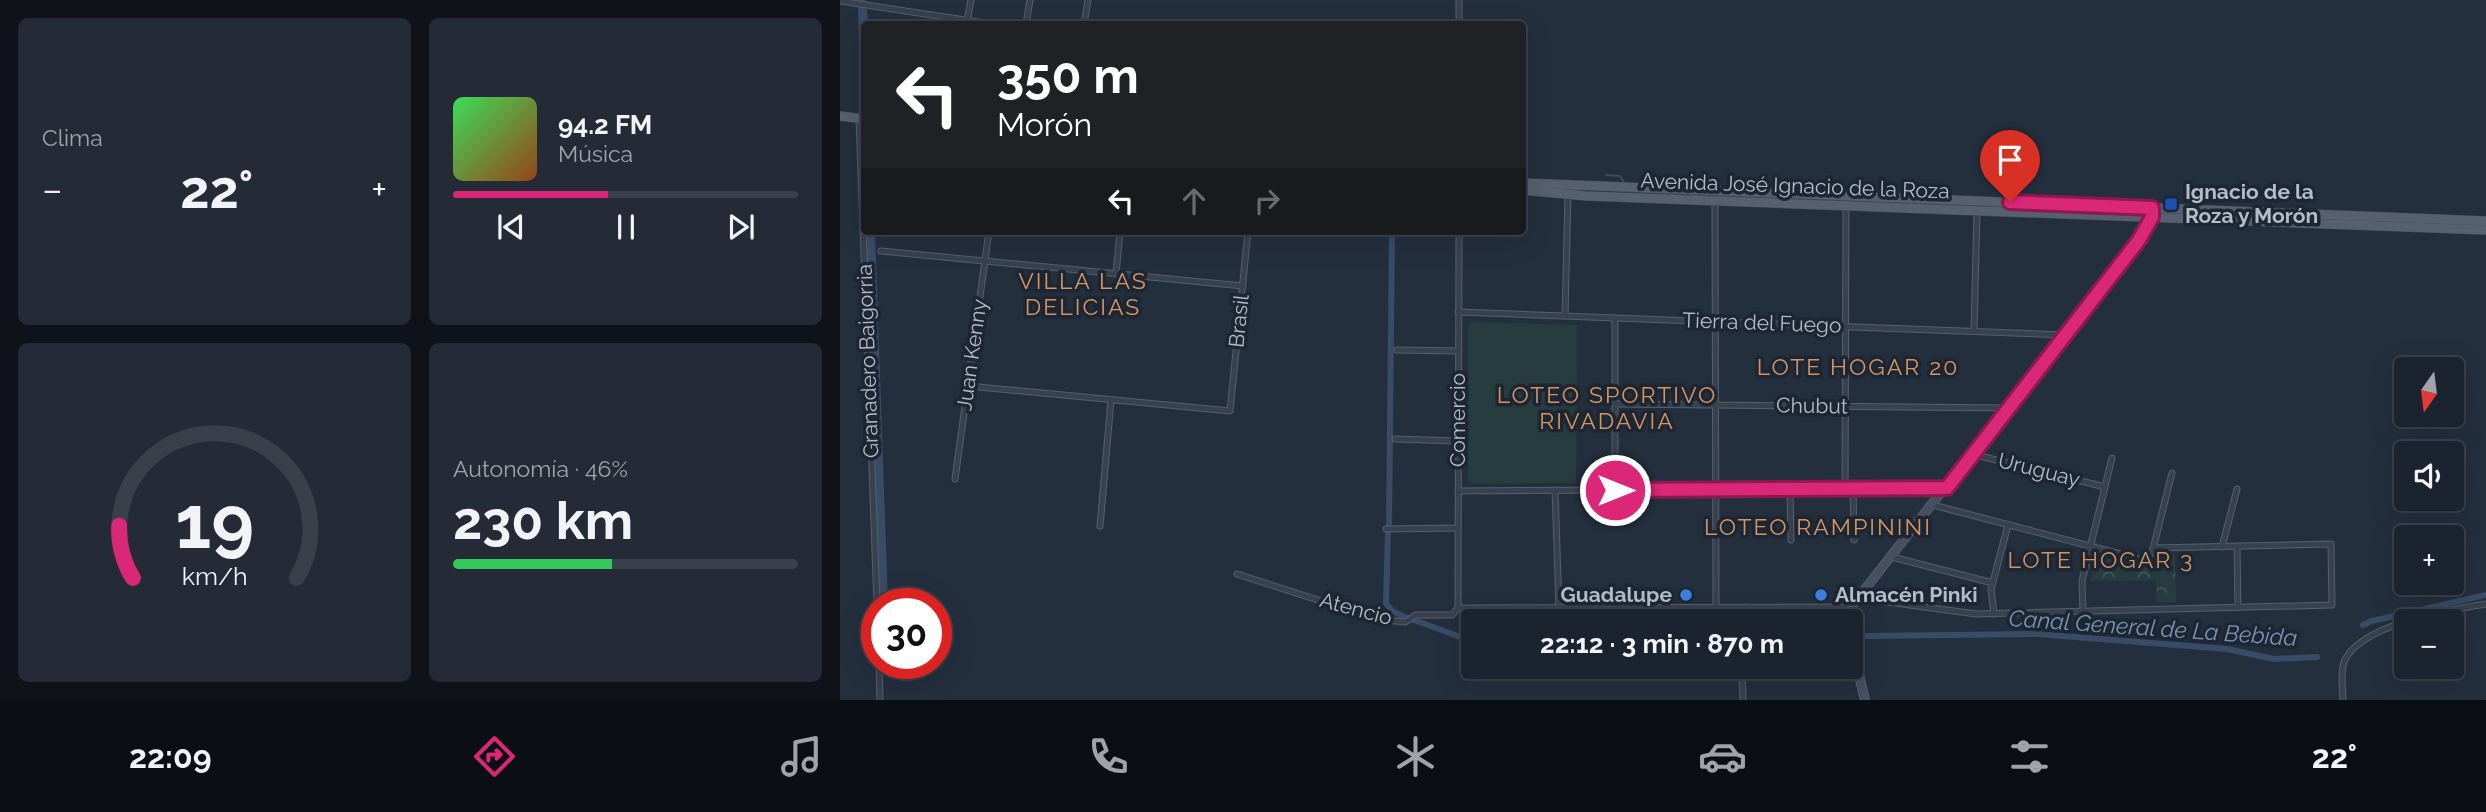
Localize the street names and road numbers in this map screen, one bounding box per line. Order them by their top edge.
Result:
street label: Avenida José Ignacio de la Roza [1640,168,1950,203]
street label: Granadero Baigorria [852,264,883,458]
street label: Brasil [1223,293,1254,349]
street label: Juan Kenny [951,298,992,412]
street label: Tierra del Fuego [1682,307,1842,338]
street label: Comercio [1445,373,1470,467]
street label: Chubut [1776,392,1848,419]
street label: Uruguay [1996,447,2083,492]
street label: Atencio [1317,587,1395,630]

